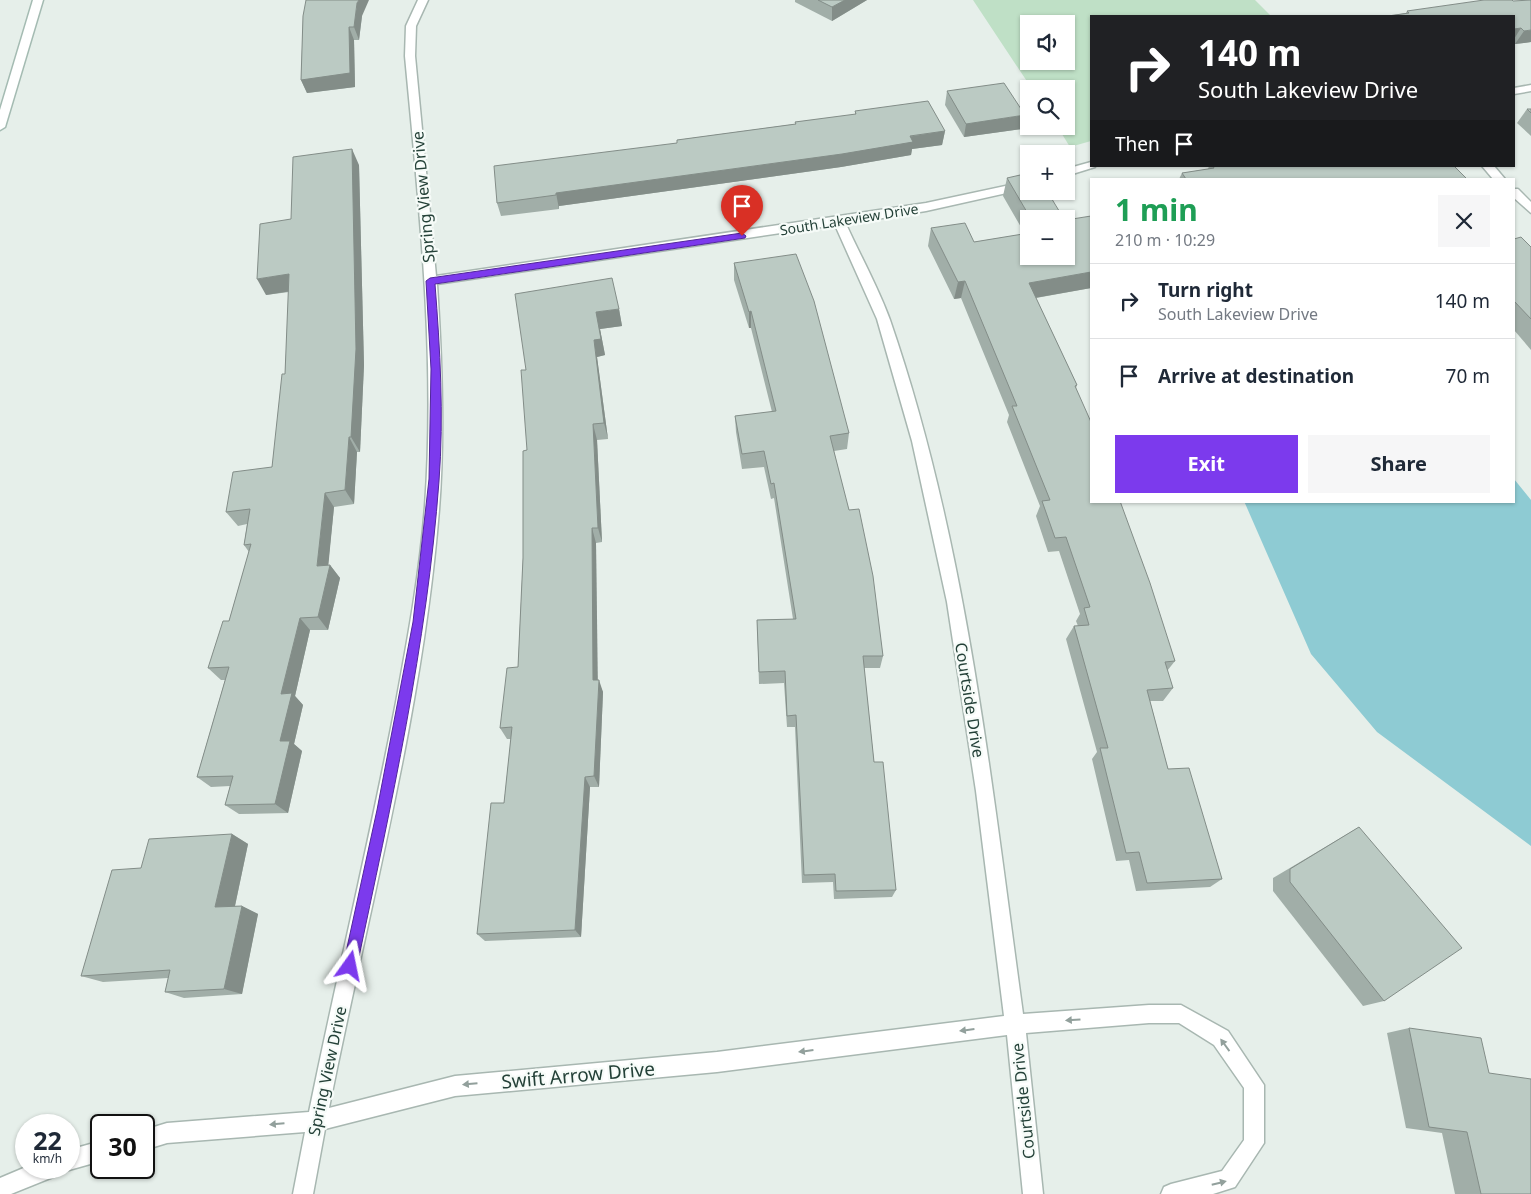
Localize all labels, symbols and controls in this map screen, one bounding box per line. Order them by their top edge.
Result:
map controls [1020,15,1075,265]
button: sound [1020,15,1075,70]
text: 140 m [1198,29,1301,76]
icon: right [1115,35,1180,100]
text: South Lakeview Drive [1198,74,1418,104]
button: search [1020,80,1075,135]
street label: Spring View Drive [406,130,440,264]
icon: arrive [1170,130,1198,158]
text: Then [1115,131,1160,157]
button: + [1020,145,1075,200]
pin [721,185,763,236]
text: 1 min [1115,189,1198,230]
icon: arrive [728,192,756,220]
button: close [1438,195,1490,247]
street label: South Lakeview Drive [778,199,920,239]
button: − [1020,210,1075,265]
text: 210 m · 10:29 [1115,229,1215,251]
text: Turn right [1158,277,1253,303]
icon: right [1115,287,1143,315]
text: 140 m [1435,288,1490,314]
text: South Lakeview Drive [1158,303,1318,325]
icon: arrive [1115,362,1143,390]
text: Arrive at destination [1158,363,1354,389]
text: 70 m [1446,363,1490,389]
button: Exit [1115,435,1298,493]
button: Share [1308,435,1490,493]
street label: Courtside Drive [950,641,990,759]
position arrow [323,939,375,991]
street label: Spring View Drive [303,1004,351,1138]
one-way arrow [1065,1016,1081,1024]
one-way arrow [958,1027,974,1035]
one-way arrow [1220,1038,1230,1052]
street label: Courtside Drive [1006,1042,1040,1160]
one-way arrow [797,1047,813,1055]
street label: Swift Arrow Drive [500,1055,656,1095]
one-way arrow [461,1081,477,1089]
speed limit sign: 30 [90,1114,155,1179]
one-way arrow [269,1121,285,1129]
text: 22 [33,1123,62,1157]
text: km/h [33,1150,62,1167]
one-way arrow [1211,1178,1226,1186]

